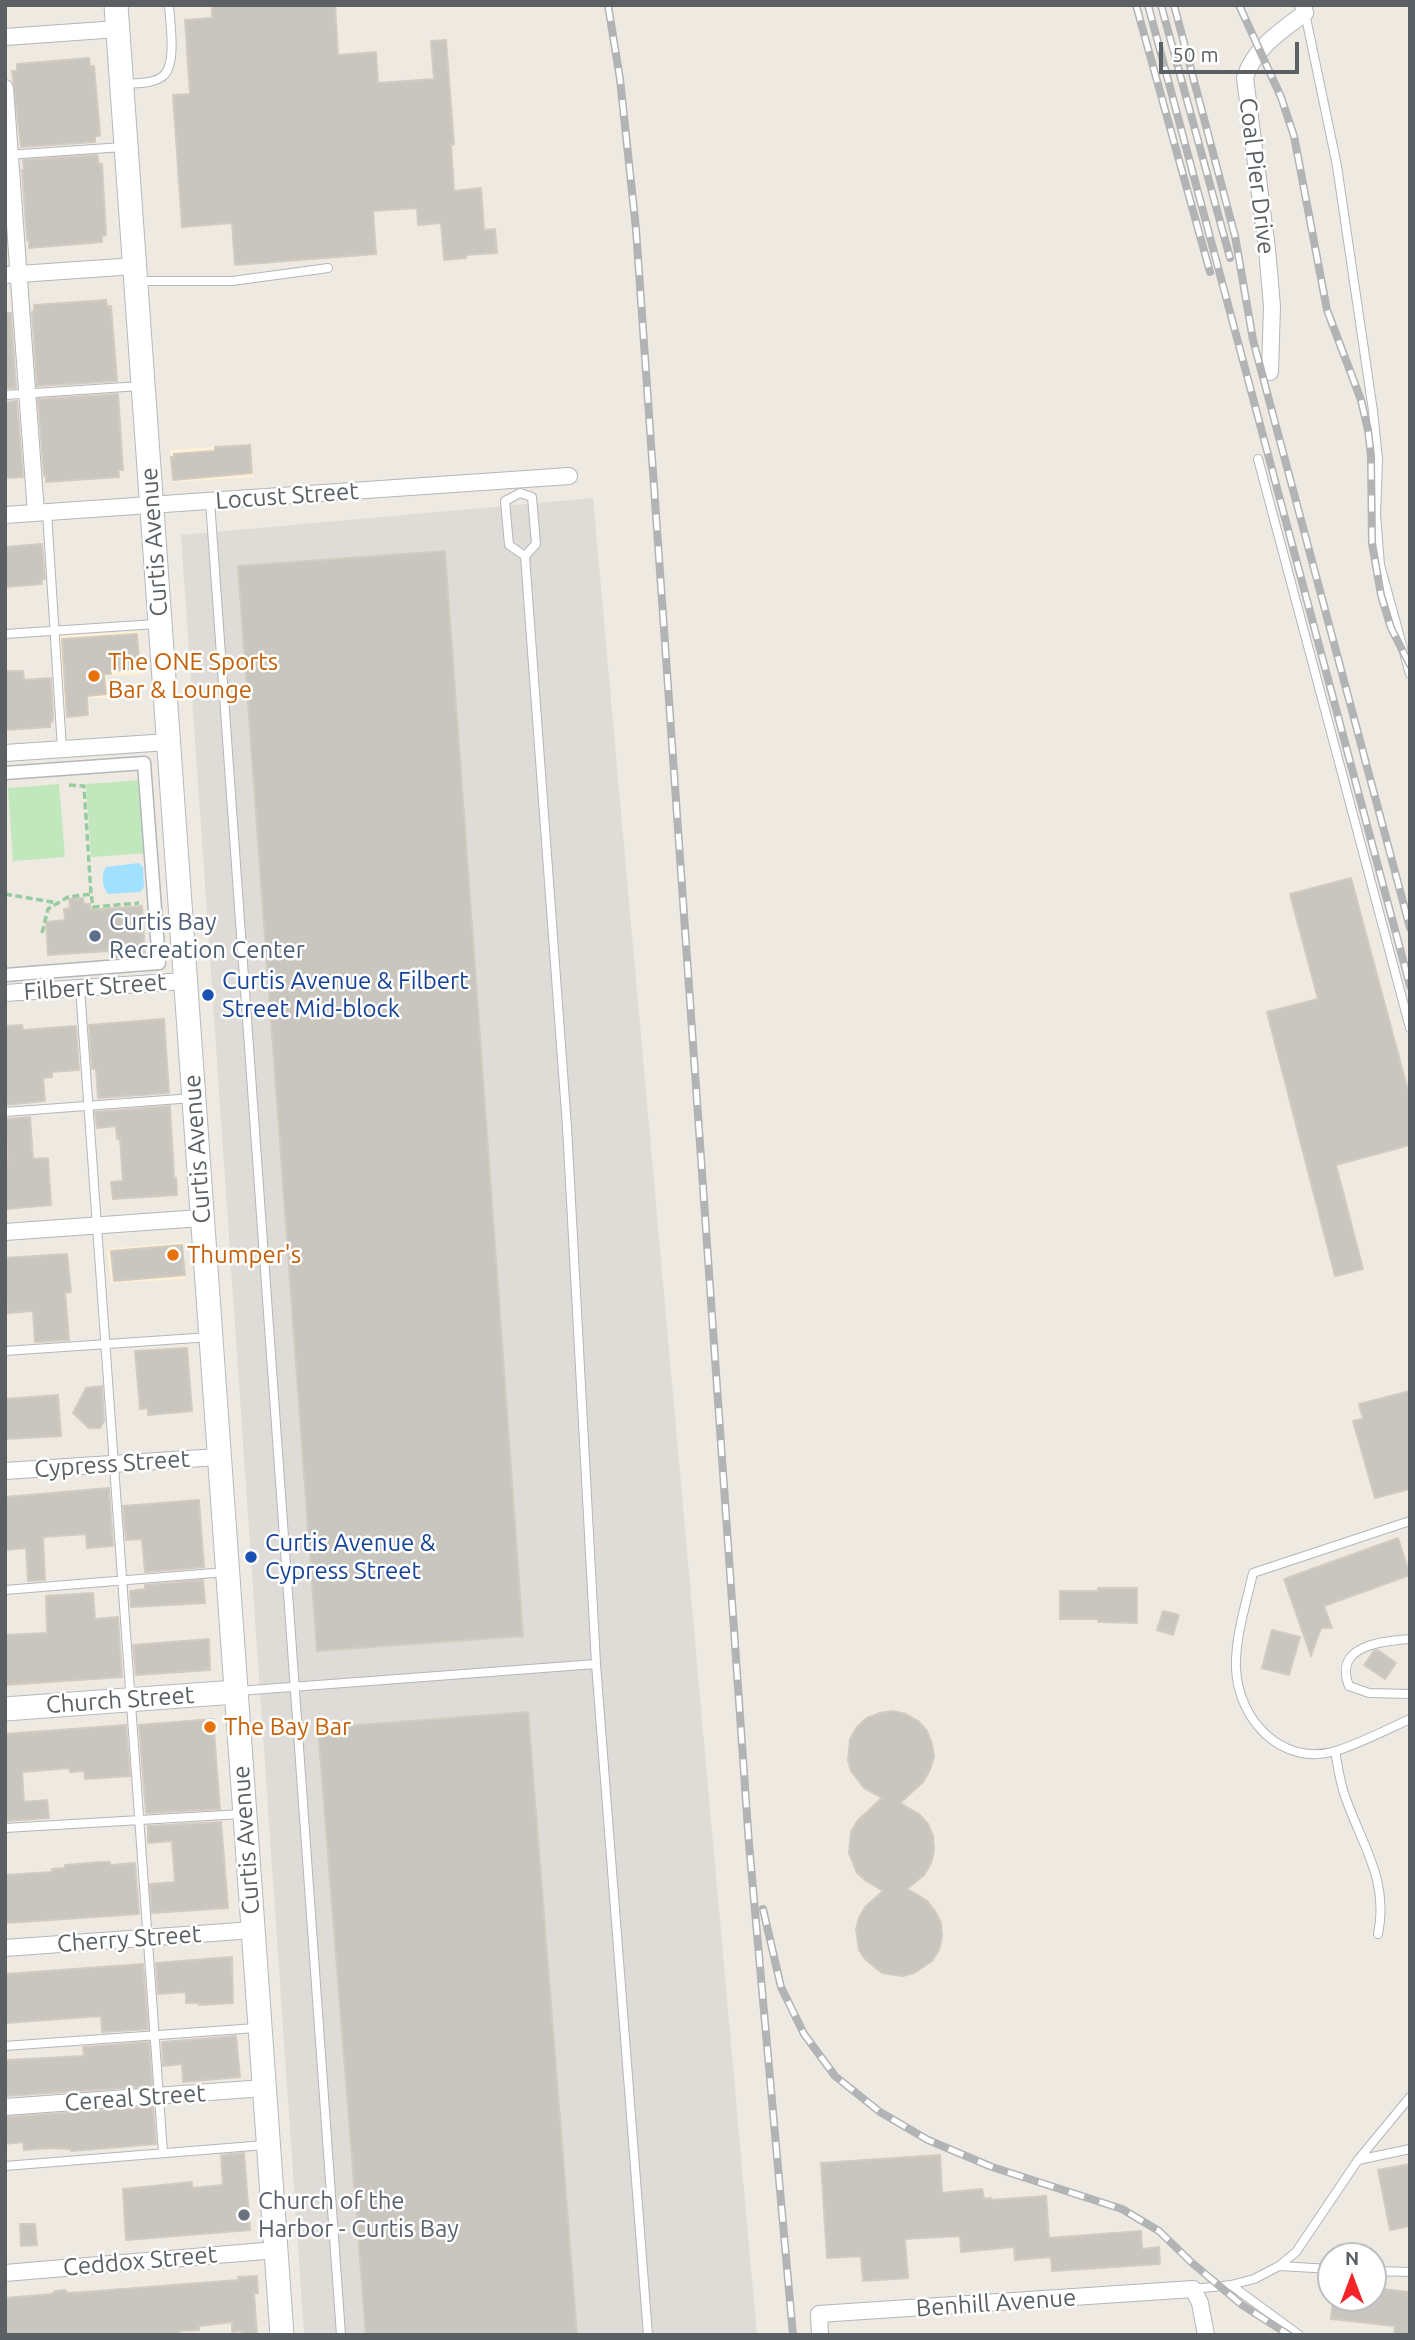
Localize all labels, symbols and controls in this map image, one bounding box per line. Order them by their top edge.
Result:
scale bar [1163,28,1303,72]
text: 50 m [1172,42,1219,66]
street label: Coal Pier Drive [1233,96,1281,256]
street label: Curtis Avenue [134,467,174,617]
street label: Locust Street [214,477,360,515]
place label: The ONE Sports Bar & Lounge [108,648,278,704]
marker: The ONE Sports Bar & Lounge [86,668,102,684]
place label: Curtis Bay Recreation Center [109,908,305,964]
marker: Curtis Bay Recreation Center [87,928,103,944]
place label: Curtis Avenue & Filbert Street Mid-block [222,967,469,1023]
street label: Filbert Street [23,968,167,1006]
marker: Curtis Avenue & Filbert Street Mid-block [200,987,216,1003]
street label: Curtis Avenue [177,1074,217,1224]
place label: Thumper's [187,1241,301,1269]
marker: Thumper's [165,1247,181,1263]
street label: Cypress Street [33,1444,191,1484]
place label: Curtis Avenue & Cypress Street [265,1529,436,1585]
marker: Curtis Avenue & Cypress Street [243,1549,259,1565]
street label: Church Street [45,1680,195,1720]
place label: The Bay Bar [224,1713,351,1741]
marker: The Bay Bar [202,1719,218,1735]
street label: Curtis Avenue [226,1765,266,1915]
street label: Cherry Street [56,1920,202,1958]
street label: Cereal Street [63,2079,207,2117]
place label: Church of the Harbor - Curtis Bay [258,2187,459,2243]
marker: Church of the Harbor - Curtis Bay [236,2207,252,2223]
street label: Ceddox Street [62,2240,218,2282]
north arrow [1317,2242,1387,2312]
text: N [1345,2247,1359,2269]
street label: Benhill Avenue [915,2283,1077,2323]

